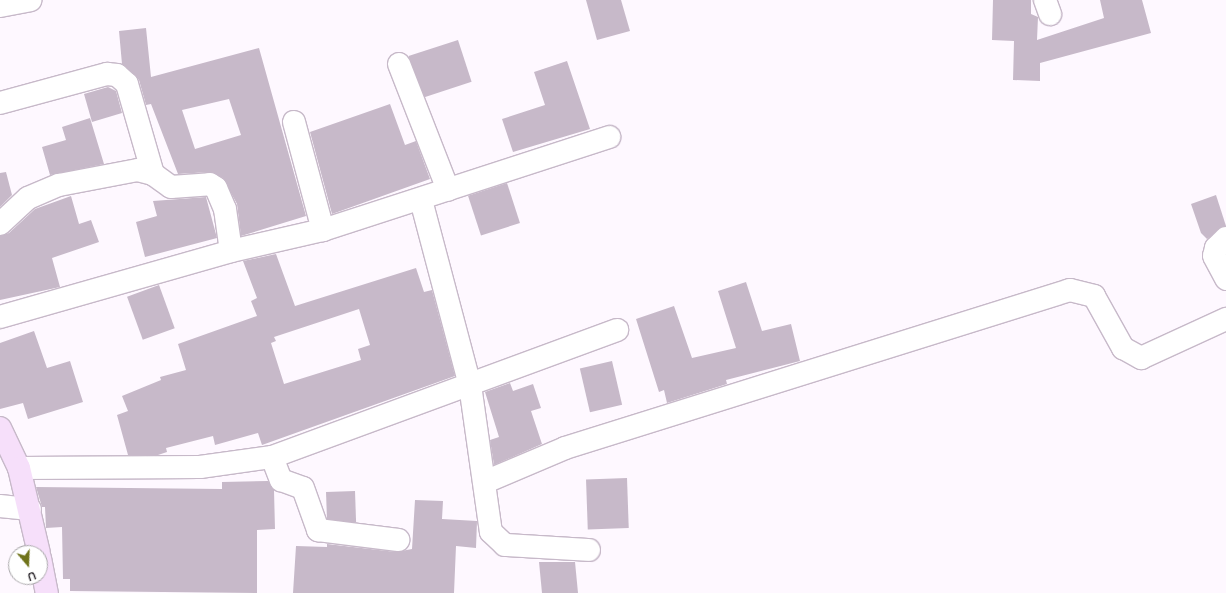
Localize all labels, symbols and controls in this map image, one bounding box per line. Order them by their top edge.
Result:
north arrow [8,545,48,585]
text: U [25,567,38,584]

